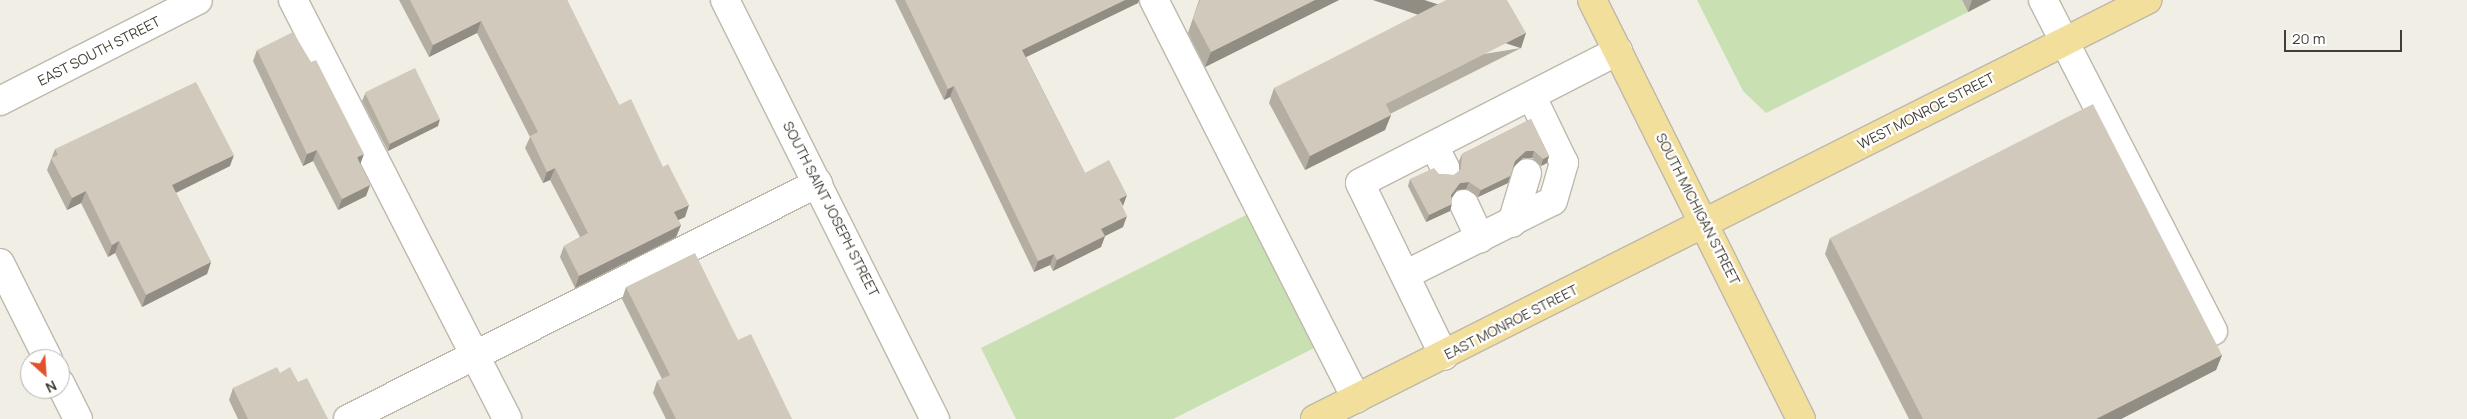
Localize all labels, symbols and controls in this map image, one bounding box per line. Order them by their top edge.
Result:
street label: EAST SOUTH STREET [35,13,163,89]
scale bar [2287,20,2404,52]
text: 20 m [2292,28,2325,49]
street label: WEST MONROE STREET [1855,69,1997,153]
street label: SOUTH SAINT JOSEPH STREET [779,118,883,300]
street label: SOUTH MICHIGAN STREET [1652,130,1744,288]
street label: EAST MONROE STREET [1441,281,1581,363]
north arrow [20,349,70,399]
text: N [43,376,60,398]

